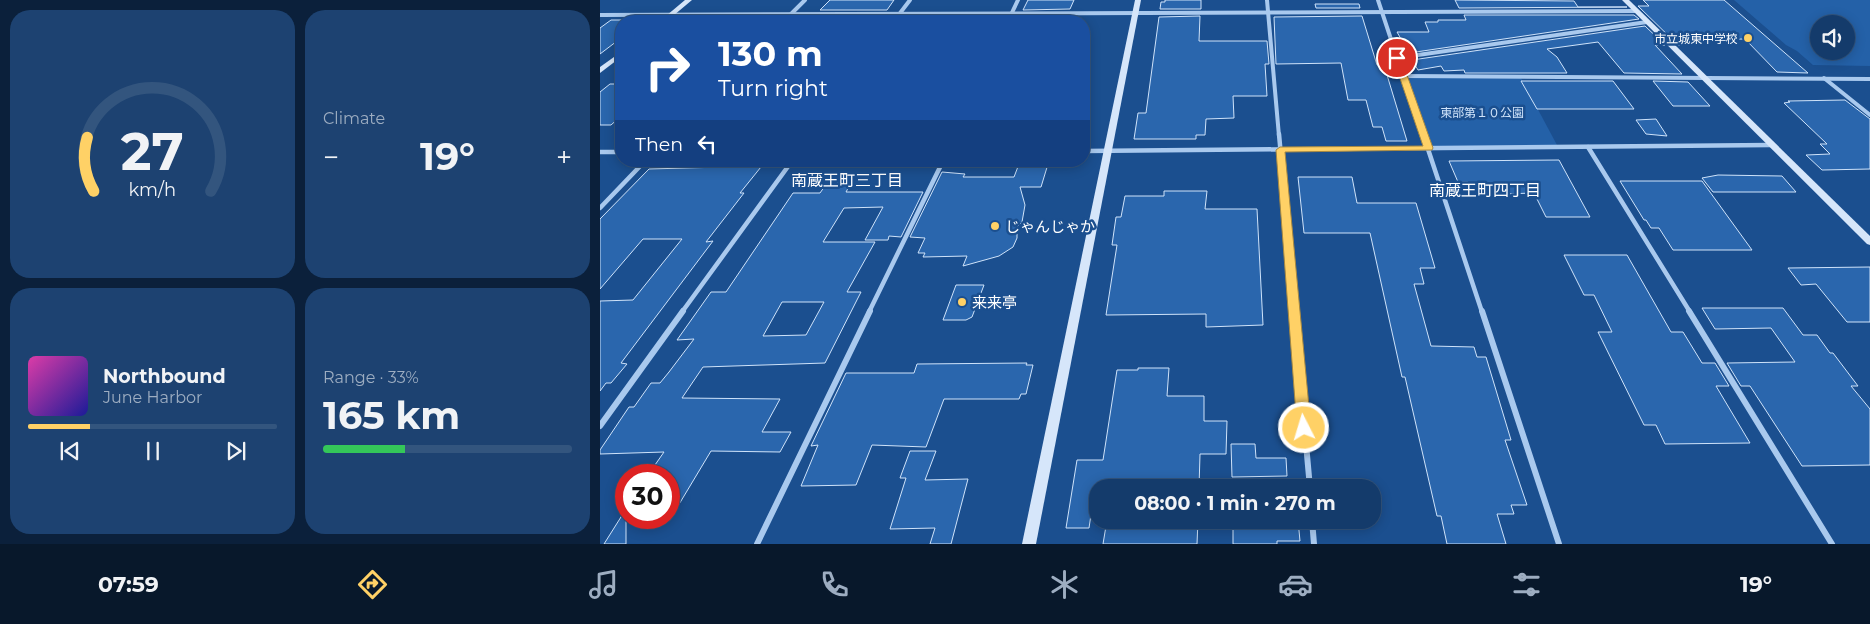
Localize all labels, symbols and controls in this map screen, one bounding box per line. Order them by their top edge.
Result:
map controls [1810,15,1855,60]
button: sound [1810,15,1855,60]
place label: 市立城東中学校 [1654,31,1738,46]
text: 130 m [718,32,823,75]
marker: 市立城東中学校 [1742,32,1754,44]
icon: right [635,35,700,100]
pin [1376,37,1418,79]
icon: arrive [1383,44,1411,72]
text: Turn right [718,75,828,102]
park label: 東部第１０公園 [1440,105,1524,120]
text: Climate [323,109,385,128]
text: 27 [121,120,184,183]
icon: left [693,130,721,158]
text: 19° [420,133,475,180]
text: Then [635,133,683,156]
text: − [323,140,339,174]
text: + [556,140,572,174]
district label: 南蔵王町三丁目 [791,171,903,190]
text: km/h [129,179,176,200]
district label: 南蔵王町四丁目 [1429,181,1541,200]
place label: じゃんじゃか [1005,217,1095,236]
marker: じゃんじゃか [989,220,1001,232]
place label: 来来亭 [972,293,1017,312]
marker: 来来亭 [956,296,968,308]
text: Northbound [103,365,226,388]
text: Range · 33% [323,368,419,387]
text: June Harbor [103,388,202,407]
text: 165 km [323,392,460,439]
position arrow [1277,401,1329,453]
icon: previous [56,437,84,465]
icon: pause [139,437,167,465]
icon: next [222,437,250,465]
speed limit sign: 30 [615,464,680,529]
text: 08:00 · 1 min · 270 m [1134,492,1336,515]
icon: directions [355,567,390,602]
icon: music [586,567,621,602]
icon: phone [817,567,852,602]
icon: climate [1047,567,1082,602]
icon: car [1278,567,1313,602]
icon: filters [1509,567,1544,602]
text: 07:59 [98,571,159,598]
text: 19° [1740,571,1772,598]

